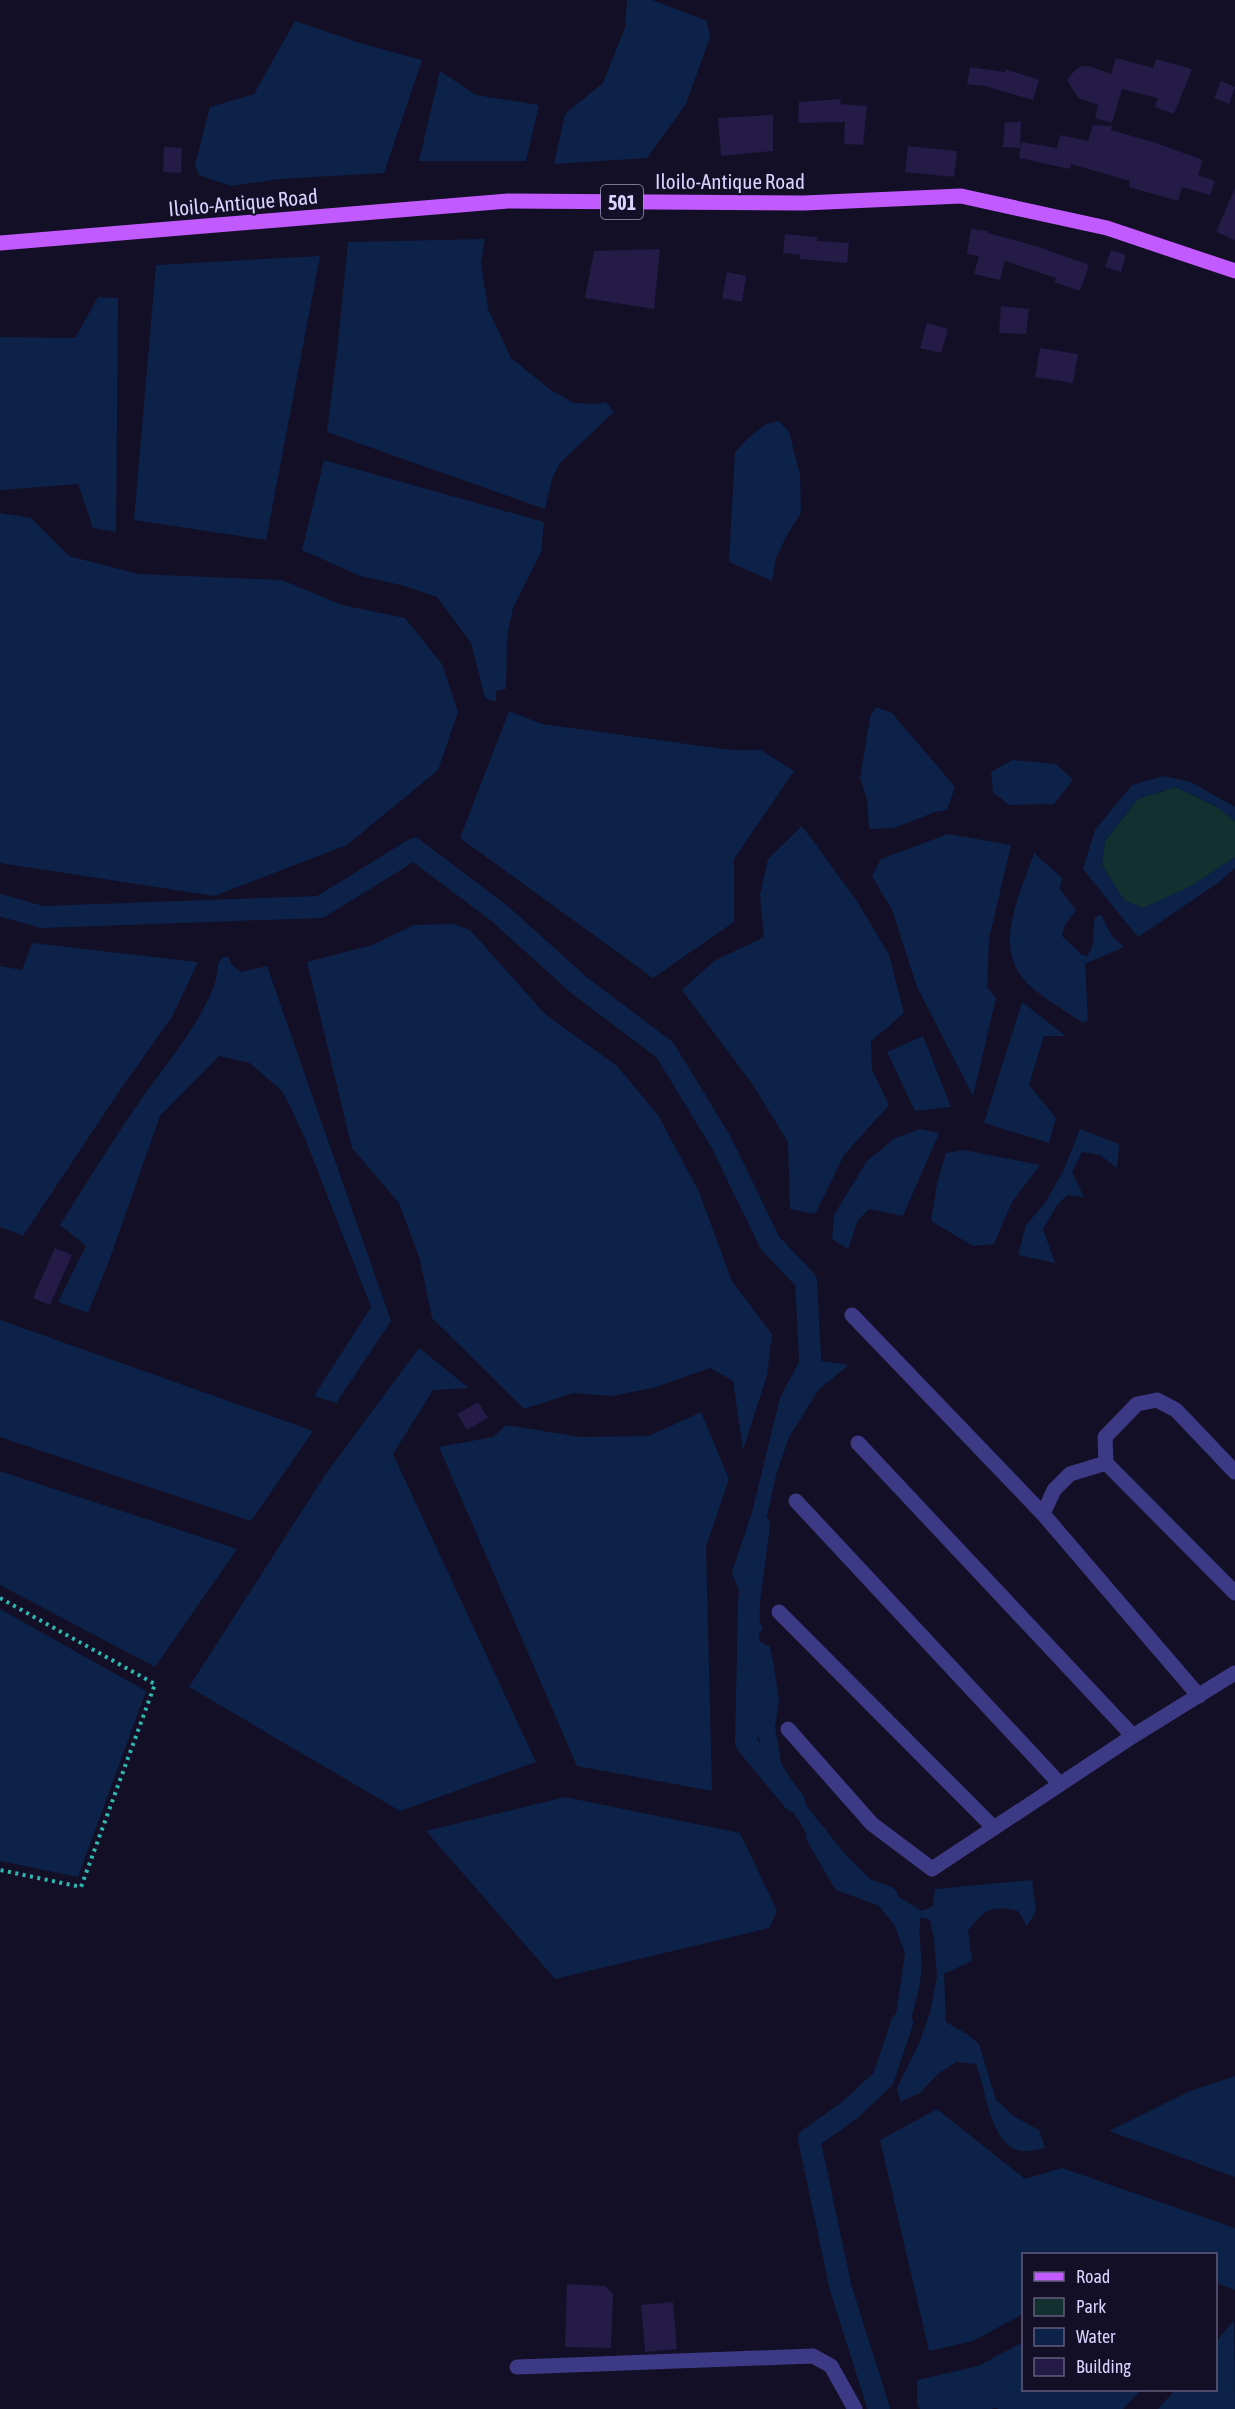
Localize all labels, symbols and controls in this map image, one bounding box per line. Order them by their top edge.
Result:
street label: Iloilo-Antique Road [655,169,805,193]
street label: Iloilo-Antique Road [167,184,319,220]
road number: 501 [601,185,643,219]
legend [1022,2253,1217,2391]
text: Road [1076,2266,1110,2287]
text: Park [1076,2296,1106,2317]
text: Water [1076,2326,1116,2347]
text: Building [1076,2356,1131,2377]

